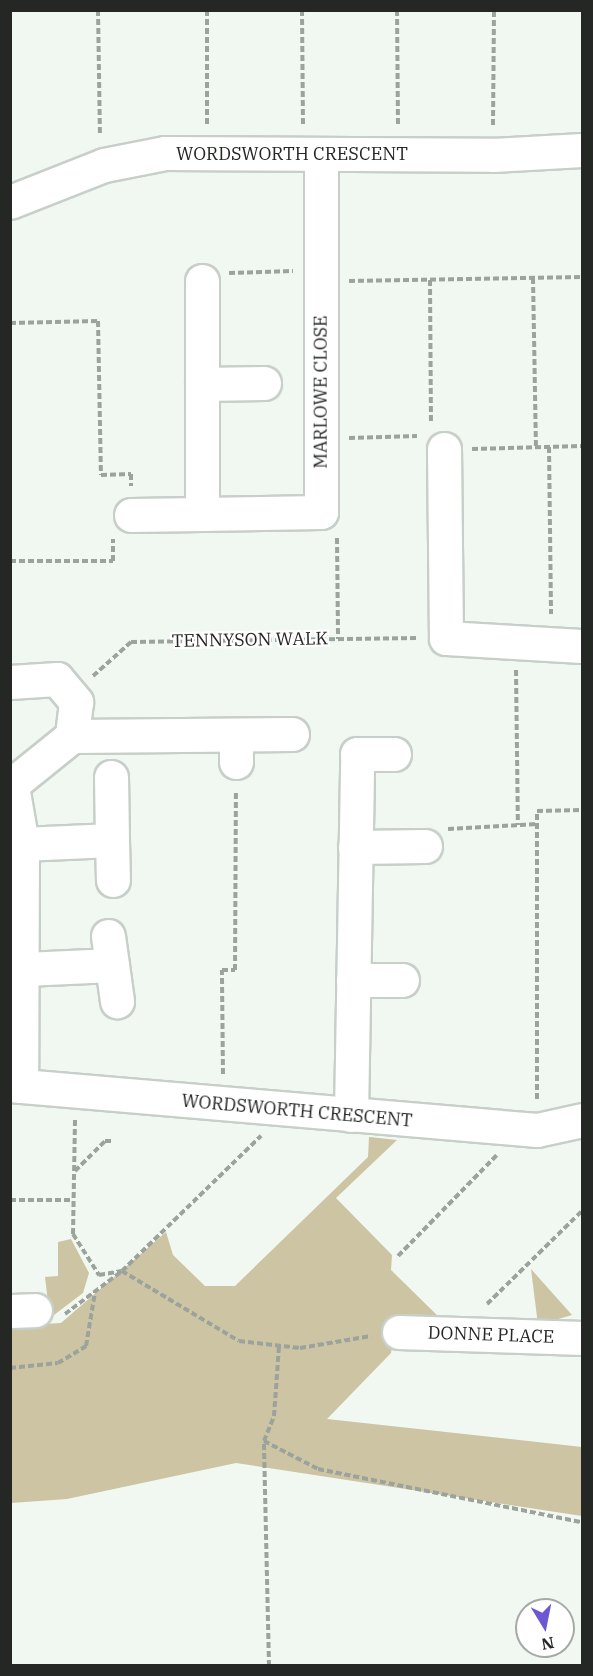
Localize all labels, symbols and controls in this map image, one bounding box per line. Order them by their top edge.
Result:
street label: WORDSWORTH CRESCENT [176,143,408,165]
street label: MARLOWE CLOSE [310,315,332,469]
street label: TENNYSON WALK [172,628,328,652]
street label: WORDSWORTH CRESCENT [181,1090,413,1132]
street label: DONNE PLACE [427,1322,555,1348]
north arrow [515,1598,575,1658]
text: N [540,1633,556,1655]

